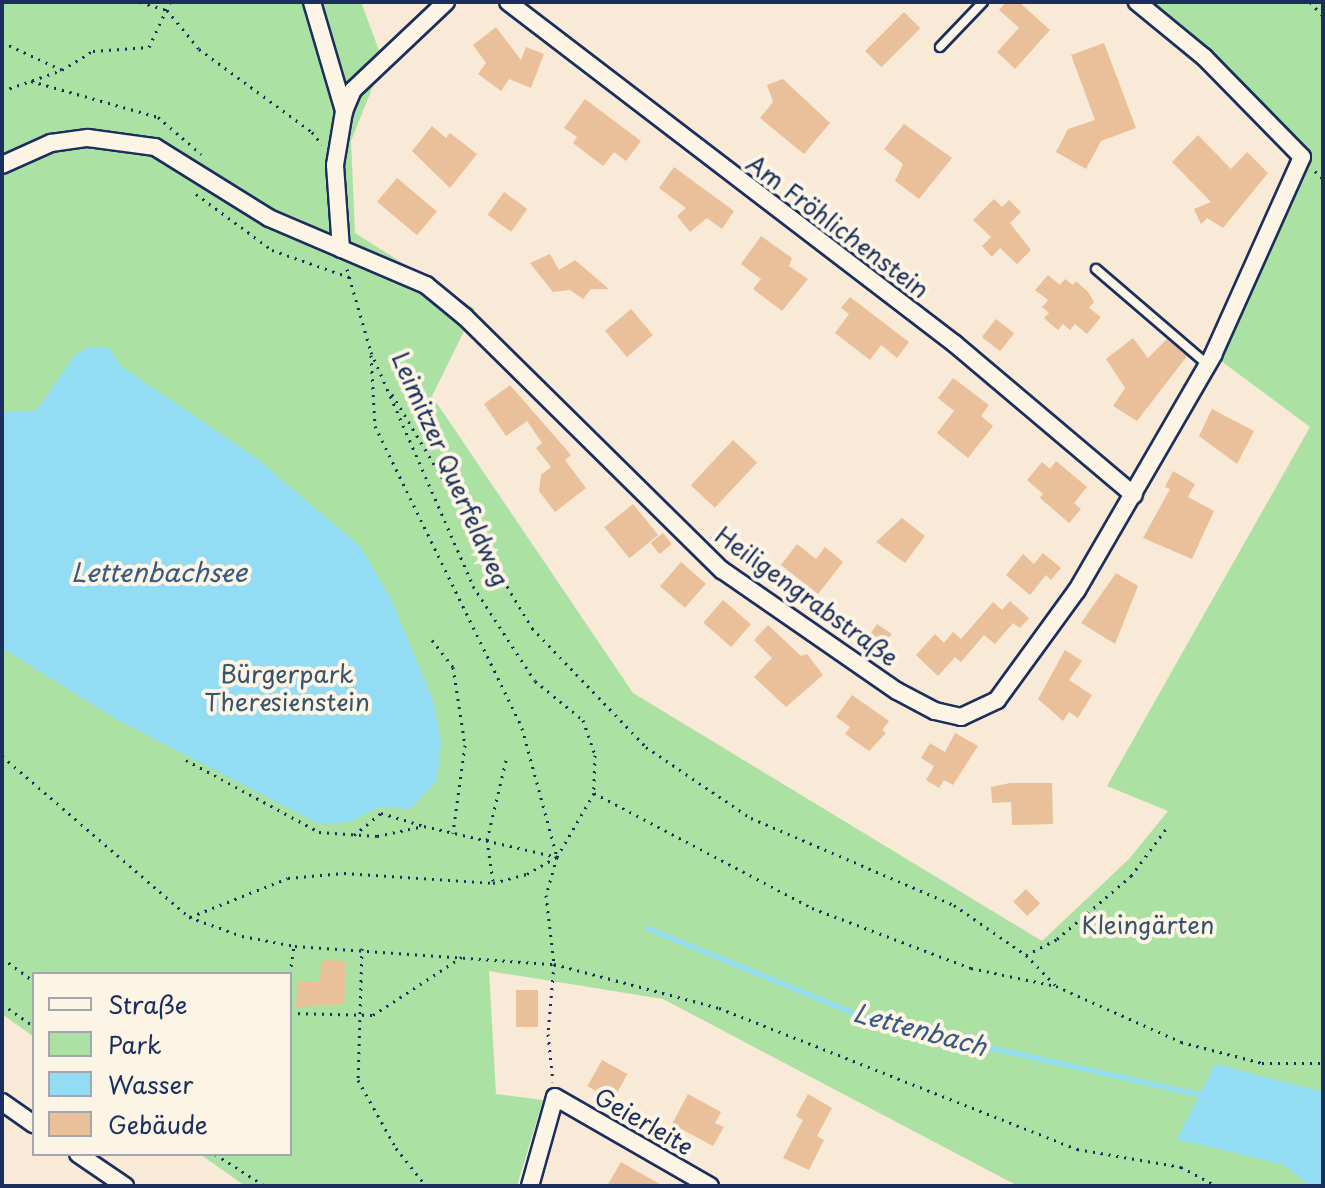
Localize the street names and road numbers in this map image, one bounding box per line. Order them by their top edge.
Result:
street label: Am Fröhlichenstein [741,148,935,304]
street label: Leimitzer Querfeldweg [385,345,517,593]
street label: Heiligengrabstraße [710,520,904,672]
street label: Geierleite [590,1081,698,1161]

